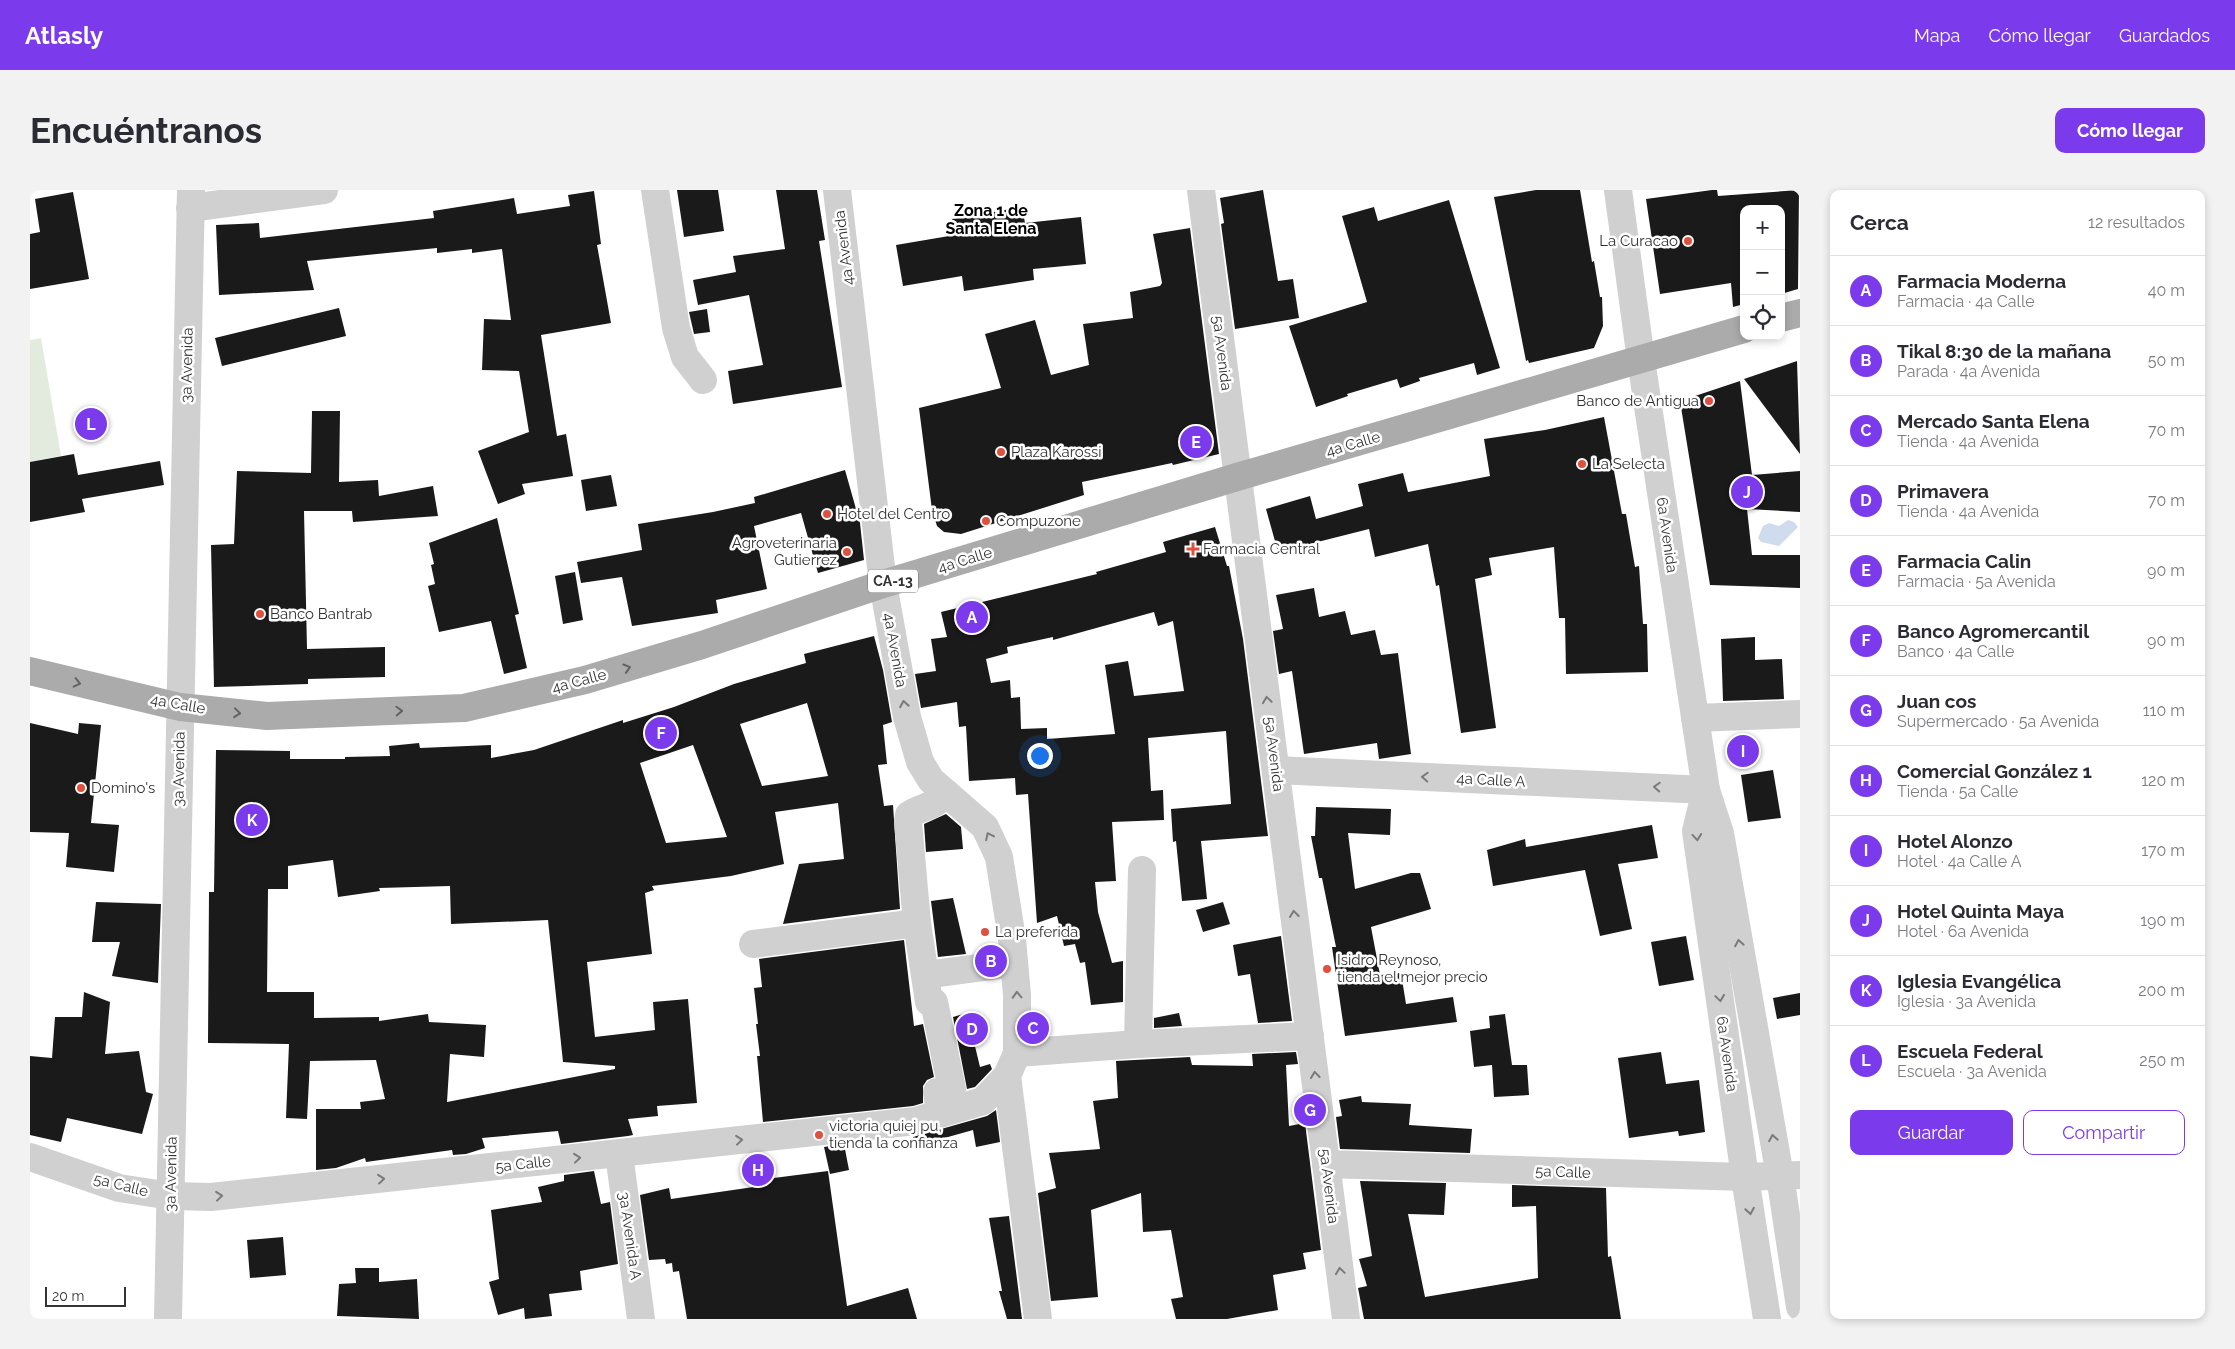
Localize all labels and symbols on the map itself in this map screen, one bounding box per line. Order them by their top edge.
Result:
district label: Zona 1 de Santa Elena [946,201,1036,238]
street label: 4a Avenida [830,209,858,287]
place label: La Curacao [1599,232,1678,250]
marker: La Curacao [1682,235,1694,247]
street label: 5a Avenida [1208,314,1236,392]
street label: 3a Avenida [177,327,197,403]
place label: Banco de Antigua [1576,392,1699,410]
marker: Banco de Antigua [1703,395,1715,407]
pin: L [75,405,107,443]
pin: E [1180,423,1212,461]
street label: 4a Calle [1324,428,1382,460]
place label: Plaza Karossi [1011,443,1102,461]
marker: Plaza Karossi [995,446,1007,458]
place label: La Selecta [1592,455,1665,473]
marker: La Selecta [1576,458,1588,470]
pin: J [1731,473,1763,511]
street label: 6a Avenida [1653,496,1681,574]
place label: Hotel del Centro [837,505,950,523]
marker: Hotel del Centro [821,508,833,520]
place label: Compuzone [996,512,1081,530]
marker: Compuzone [980,515,992,527]
place label: Agroveterinaria Gutierrez [732,534,837,569]
place label: Farmacia Central [1203,540,1321,558]
street label: 4a Calle [936,543,994,577]
marker: Farmacia Central [1187,543,1199,555]
marker: Agroveterinaria Gutierrez [841,546,853,558]
road number: CA-13 [868,570,918,592]
pin: A [956,598,988,636]
place label: Banco Bantrab [270,605,372,623]
marker: Banco Bantrab [254,608,266,620]
street label: 4a Avenida [880,611,910,689]
one-way arrow [622,663,630,673]
street label: 4a Calle [550,665,608,697]
one-way arrow [73,677,82,688]
street label: 4a Calle [149,690,207,718]
one-way arrow [1262,696,1273,704]
one-way arrow [900,699,910,708]
one-way arrow [395,705,403,716]
one-way arrow [233,707,241,718]
pin: F [645,714,677,752]
street label: 5a Avenida [1260,715,1288,793]
street label: 3a Avenida [169,731,189,807]
pin: I [1727,732,1759,770]
your location [1027,743,1053,769]
street label: 4a Calle A [1456,769,1526,791]
one-way arrow [1420,772,1428,782]
place label: Domino's [91,779,155,797]
marker: Domino's [75,782,87,794]
one-way arrow [1653,782,1661,793]
pin: K [236,801,268,839]
one-way arrow [985,832,995,841]
one-way arrow [1692,834,1703,842]
one-way arrow [1289,909,1300,917]
place label: La preferida [995,923,1078,941]
marker: La preferida [979,926,991,938]
one-way arrow [1735,939,1745,948]
pin: B [975,942,1007,980]
place label: Isidro Reynoso, tienda el mejor precio [1337,951,1488,986]
marker: Isidro Reynoso, tienda el mejor precio [1321,963,1333,975]
one-way arrow [1011,990,1022,998]
one-way arrow [1714,994,1724,1003]
pin: C [1017,1009,1049,1047]
pin: D [956,1010,988,1048]
street label: 6a Avenida [1713,1015,1741,1093]
one-way arrow [1310,1070,1320,1079]
pin: G [1294,1091,1326,1129]
place label: victoria quiej pu, tienda la confianza [829,1117,958,1152]
marker: victoria quiej pu, tienda la confianza [813,1129,825,1141]
one-way arrow [1769,1134,1779,1142]
one-way arrow [735,1135,743,1146]
street label: 3a Avenida [161,1136,181,1212]
street label: 5a Avenida [1315,1147,1343,1225]
pin: H [742,1151,774,1189]
street label: 5a Calle [494,1152,552,1176]
one-way arrow [574,1153,582,1164]
street label: 5a Calle [1535,1162,1591,1182]
street label: 5a Calle [92,1170,150,1201]
one-way arrow [377,1174,385,1185]
one-way arrow [216,1191,224,1202]
street label: 3a Avenida A [615,1191,645,1281]
one-way arrow [1744,1207,1755,1215]
one-way arrow [1335,1266,1346,1274]
scale bar [45,1284,126,1307]

